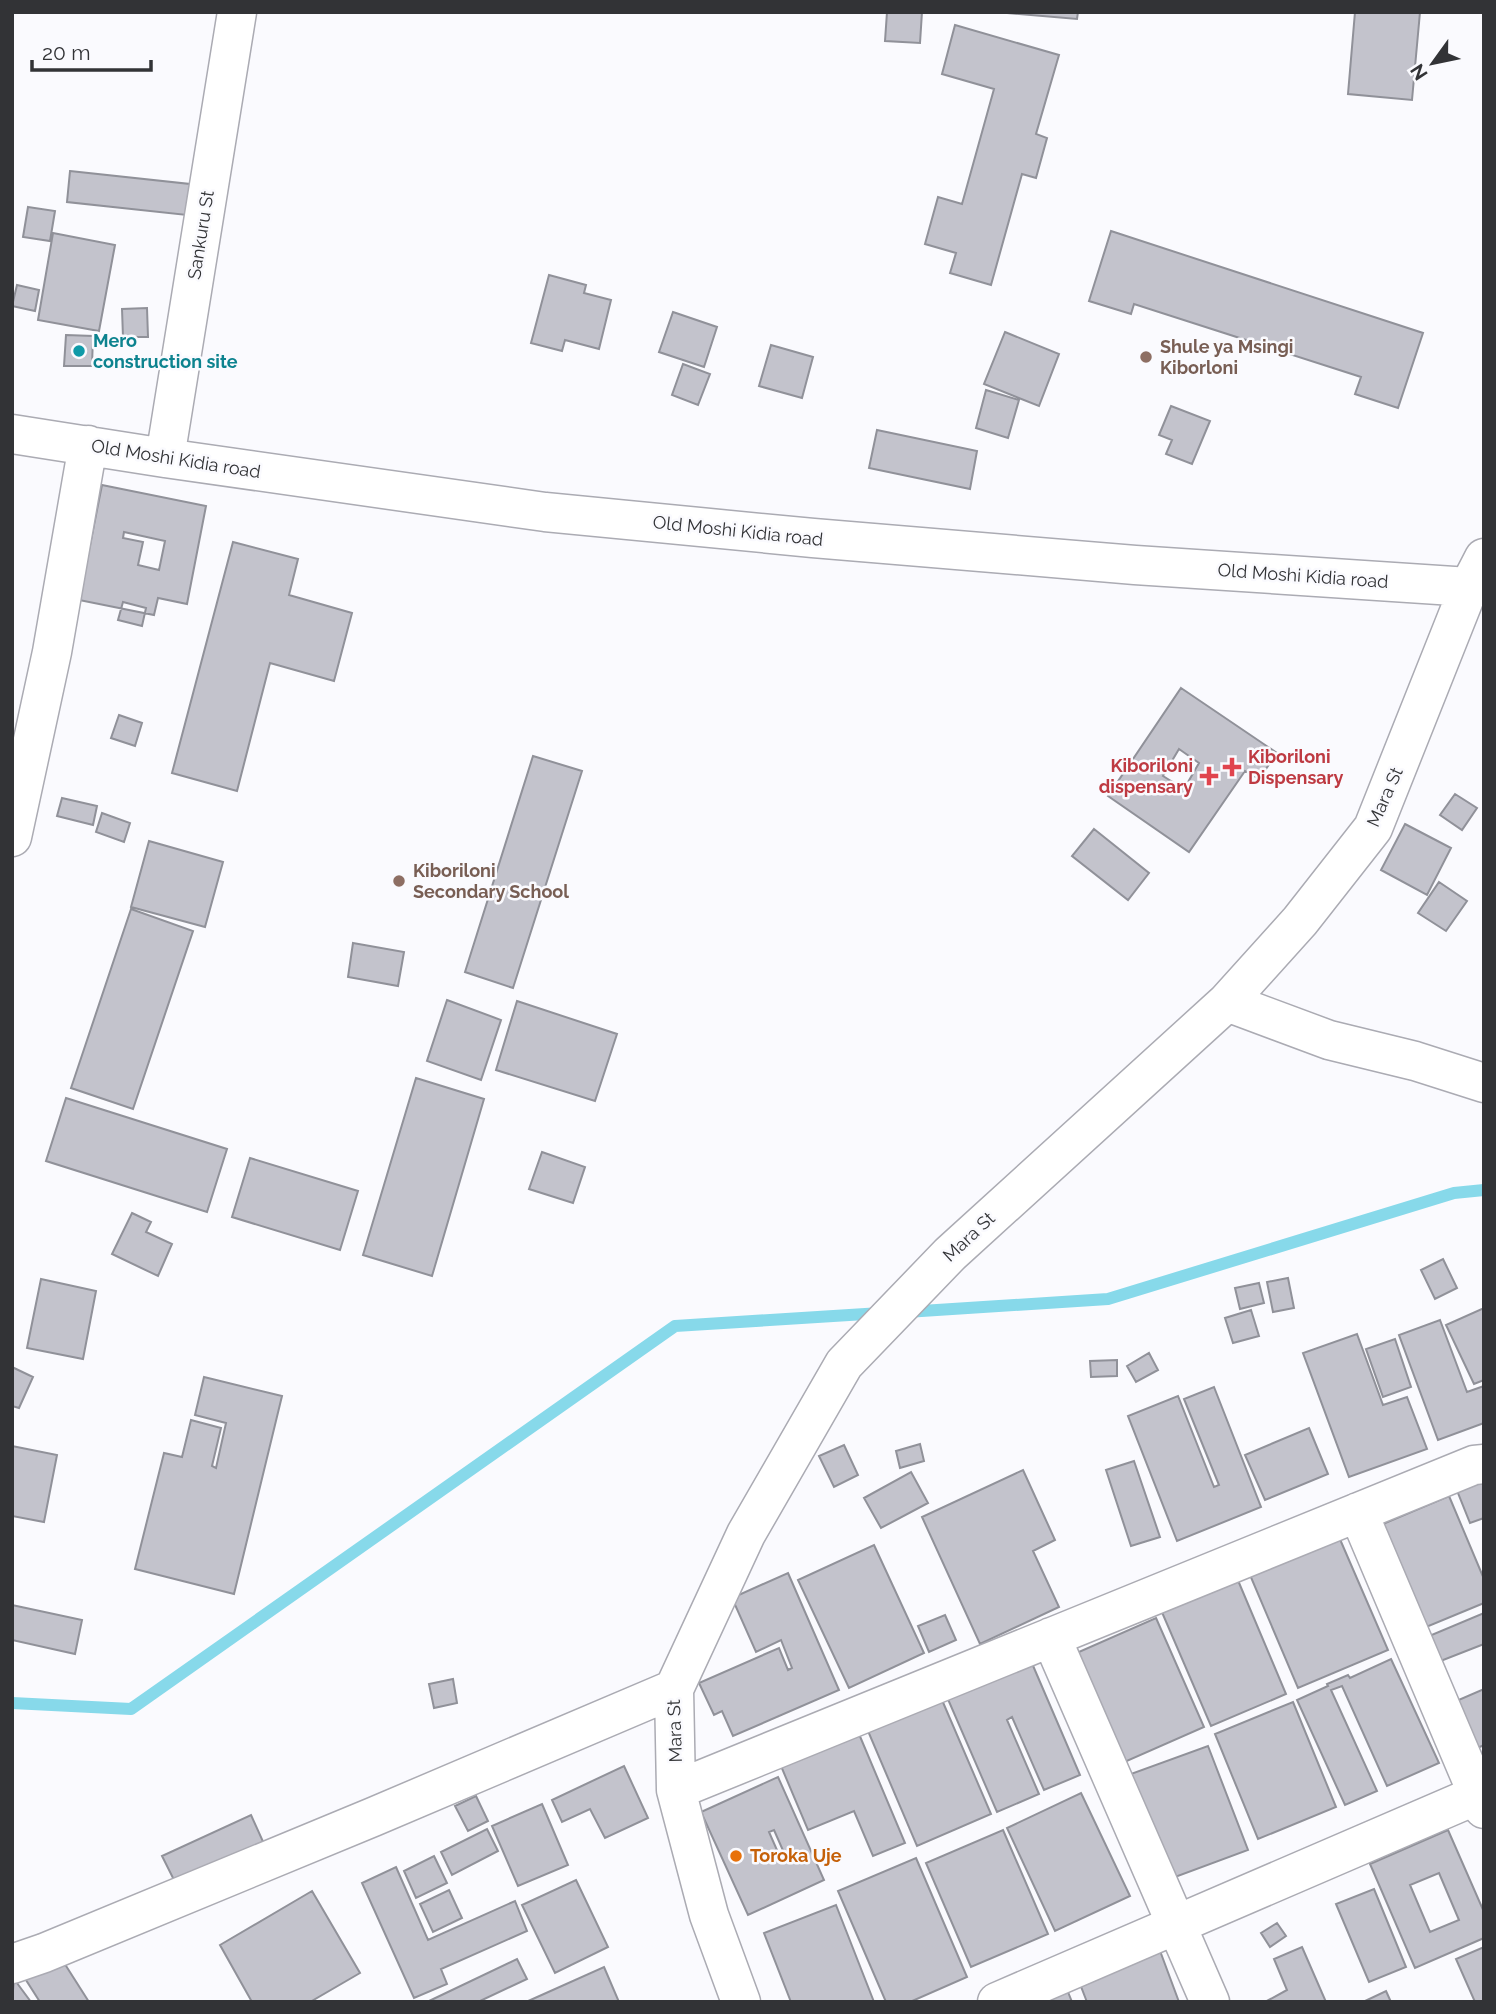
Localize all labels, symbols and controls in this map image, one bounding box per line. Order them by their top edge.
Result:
scale bar [32,28,150,72]
north arrow [1398,28,1468,98]
text: 20 m [42,40,90,65]
text: N [1406,60,1432,84]
street label: Sankuru St [183,189,218,281]
place label: Mero construction site [93,330,238,372]
place label: Shule ya Msingi Kiborloni [1160,336,1293,378]
marker: Mero construction site [71,343,87,359]
marker: Shule ya Msingi Kiborloni [1138,349,1154,365]
street label: Old Moshi Kidia road [90,435,262,482]
street label: Old Moshi Kidia road [652,511,824,550]
street label: Old Moshi Kidia road [1217,559,1389,592]
place label: Kiboriloni Dispensary [1248,746,1344,788]
place label: Kiboriloni dispensary [1099,755,1193,797]
marker: Kiboriloni Dispensary [1222,757,1242,777]
street label: Mara St [1362,764,1407,830]
marker: Kiboriloni dispensary [1199,766,1219,786]
place label: Kiboriloni Secondary School [413,860,569,902]
marker: Kiboriloni Secondary School [391,873,407,889]
street label: Mara St [938,1207,999,1266]
street label: Mara St [663,1699,686,1763]
place label: Toroka Uje [750,1845,842,1866]
marker: Toroka Uje [728,1848,744,1864]

